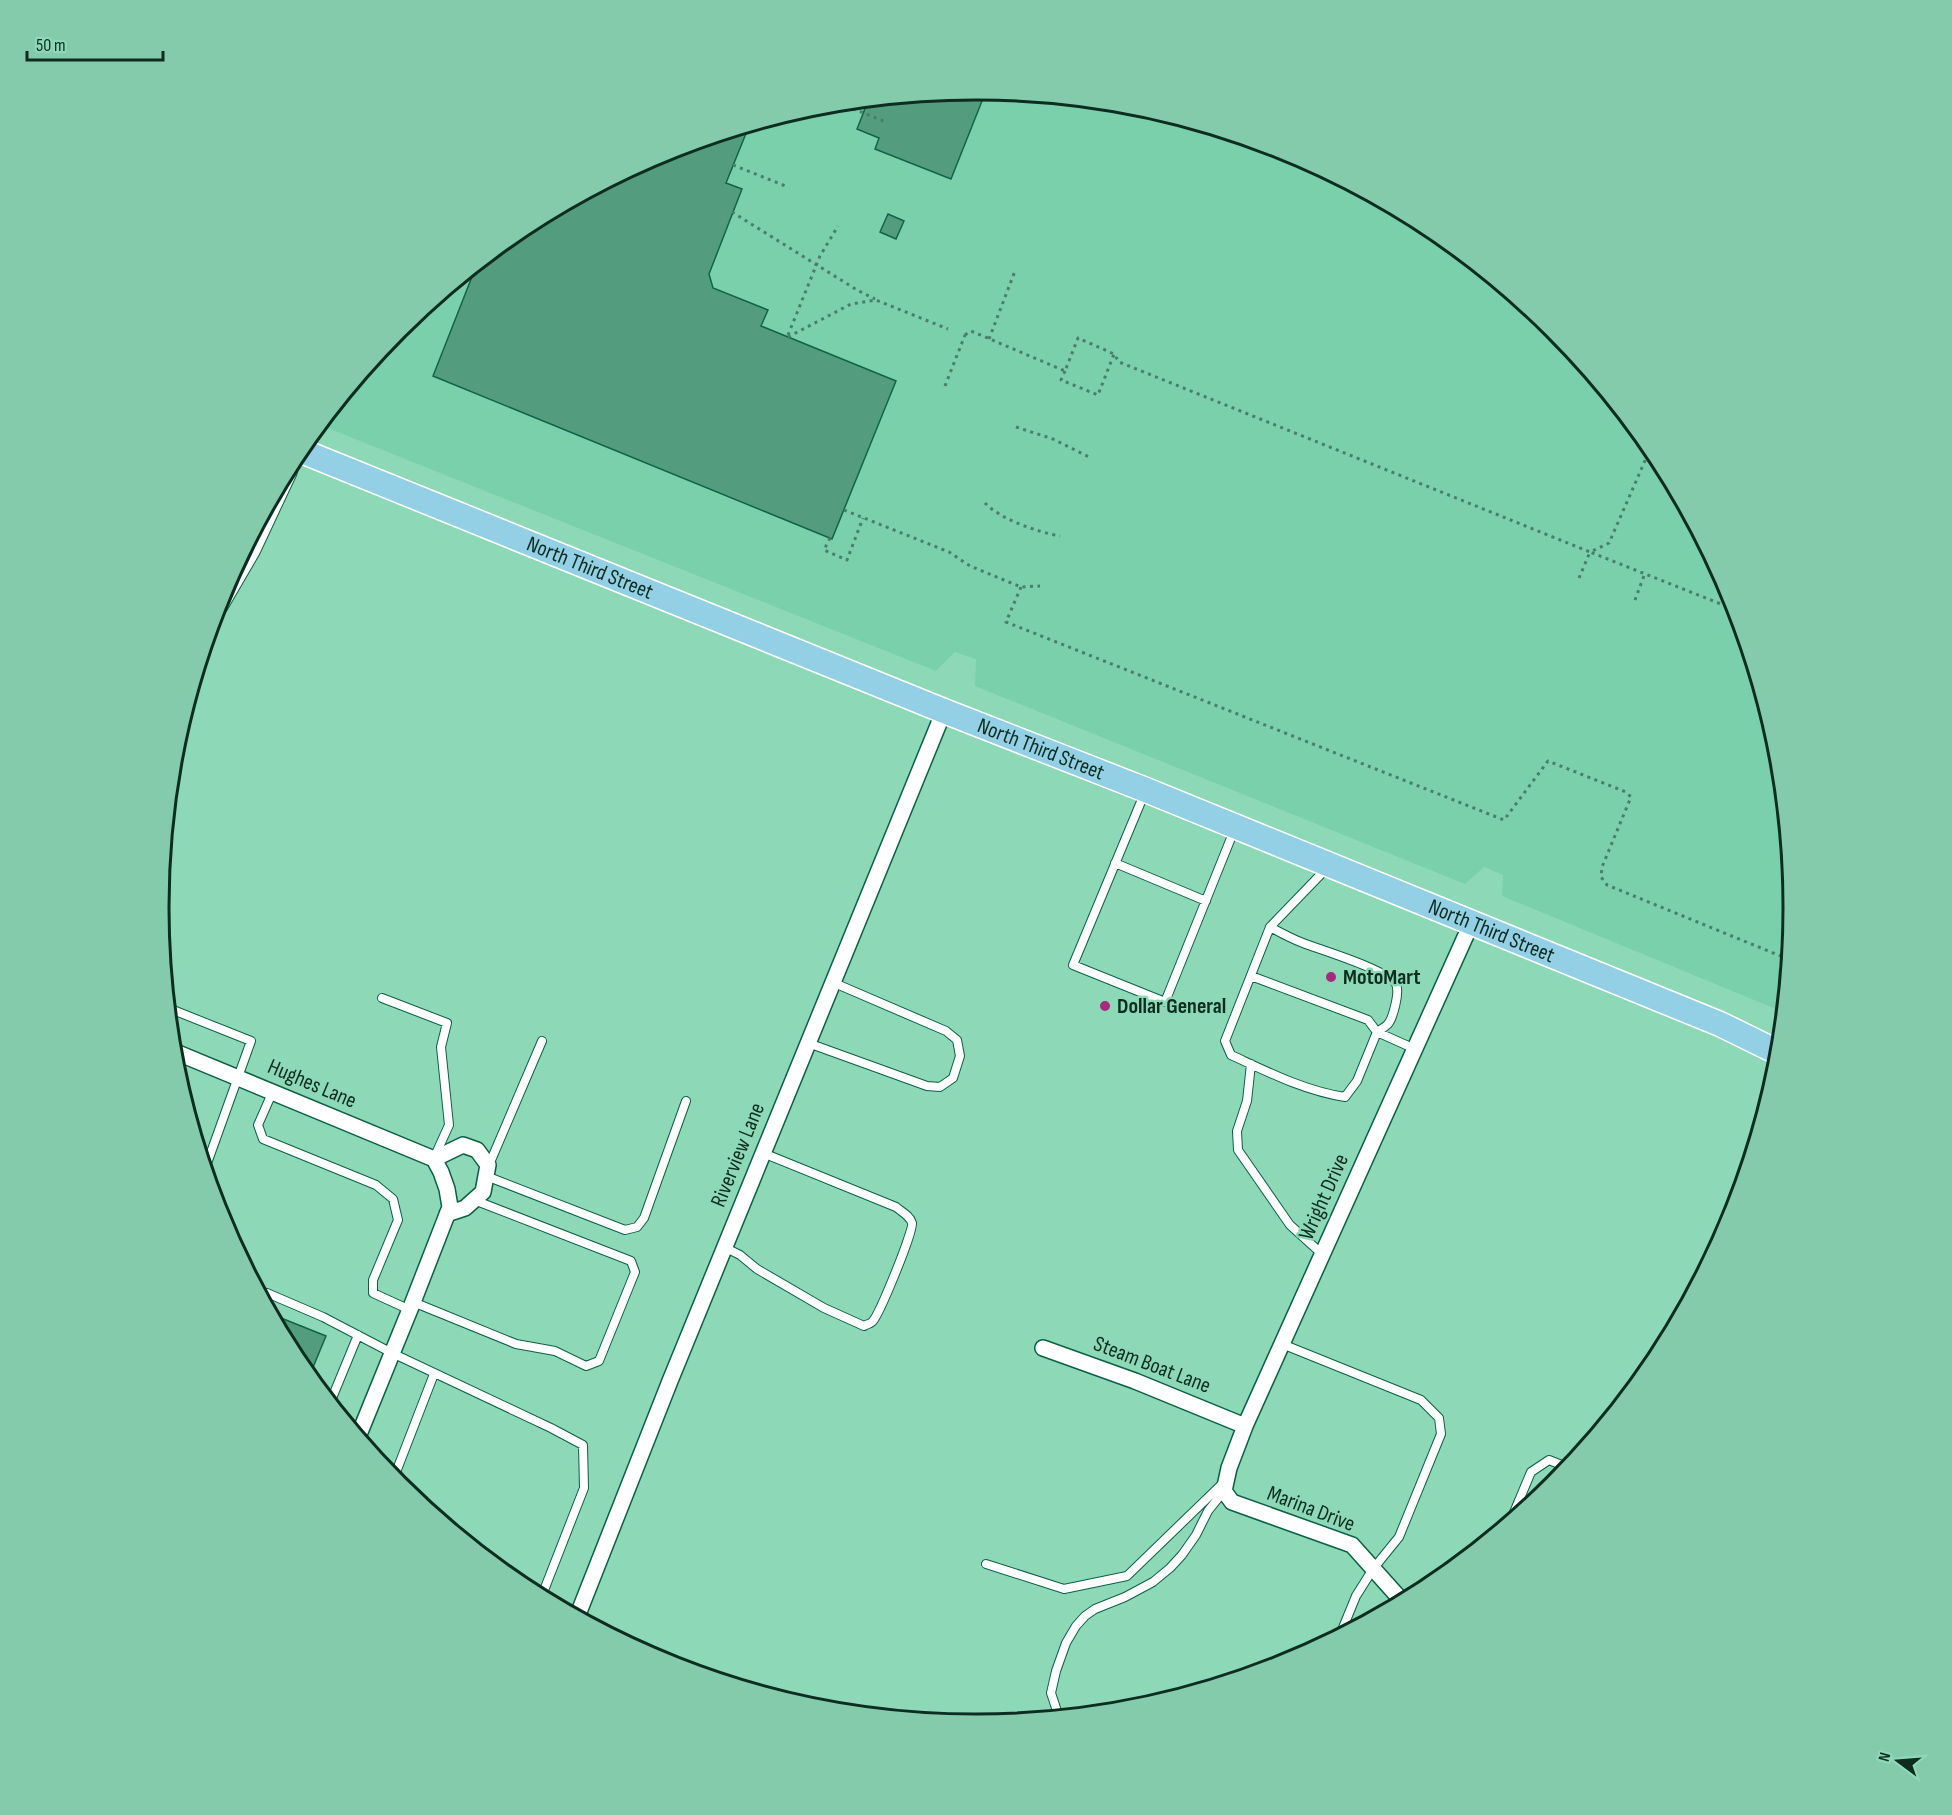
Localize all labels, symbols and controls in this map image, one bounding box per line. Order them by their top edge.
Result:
scale bar [27,24,164,62]
text: 50 m [36,35,66,56]
street label: North Third Street [523,530,657,606]
street label: North Third Street [974,712,1109,786]
street label: North Third Street [1425,893,1559,969]
place label: MotoMart [1343,964,1421,991]
marker: MotoMart [1324,970,1338,984]
place label: Dollar General [1117,993,1226,1020]
marker: Dollar General [1098,999,1112,1013]
street label: Hughes Lane [264,1053,360,1115]
street label: Riverview Lane [705,1099,771,1211]
street label: Wright Drive [1293,1150,1355,1244]
street label: Steam Boat Lane [1090,1330,1214,1400]
street label: Marina Drive [1263,1480,1359,1538]
north arrow [1868,1731,1928,1791]
text: N [1875,1751,1895,1764]

